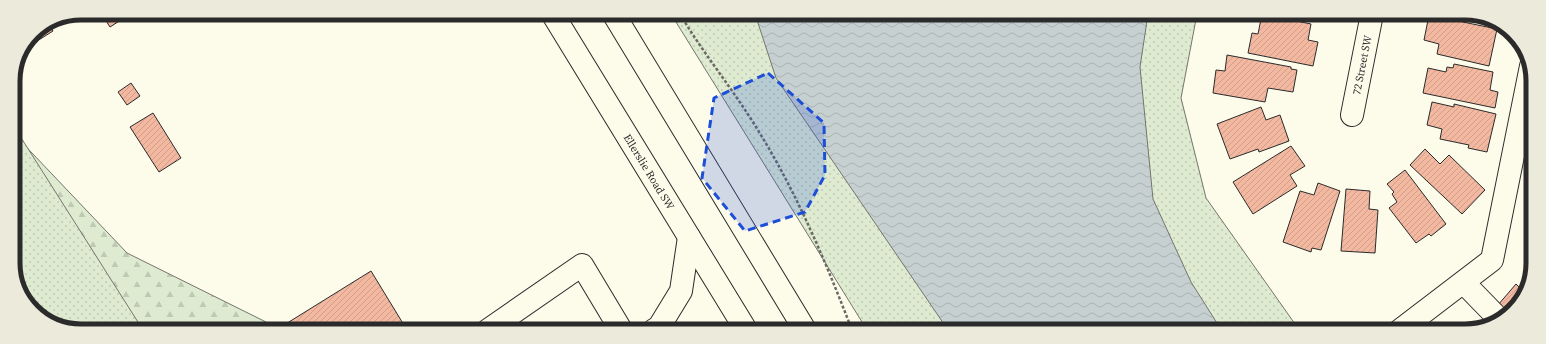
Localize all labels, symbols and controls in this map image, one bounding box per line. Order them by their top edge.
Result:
street label: 72 Street SW [1349,34,1376,96]
street label: Ellerslie Road SW [620,131,678,213]

